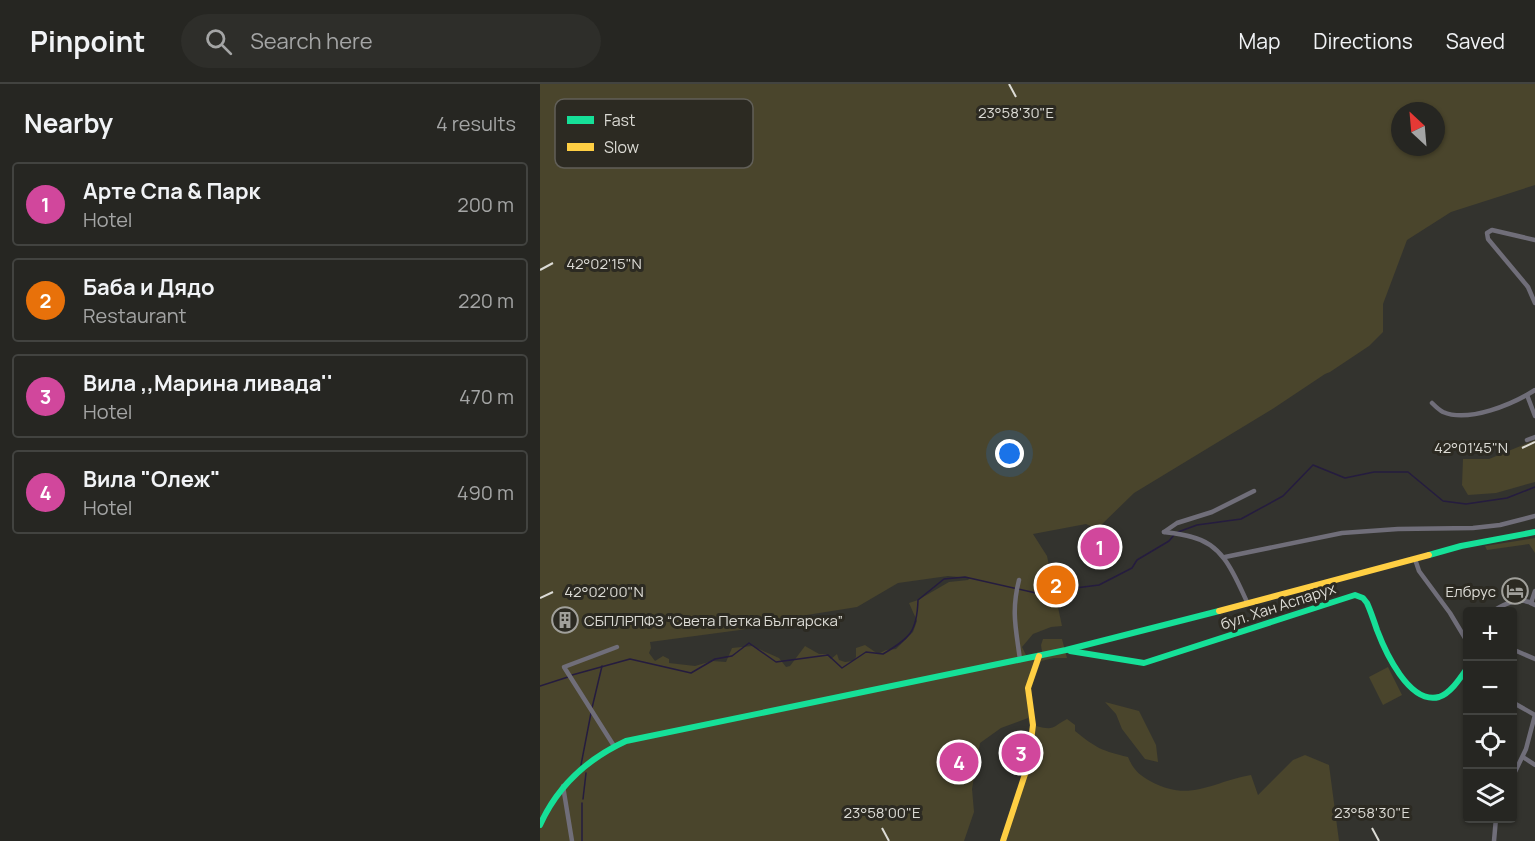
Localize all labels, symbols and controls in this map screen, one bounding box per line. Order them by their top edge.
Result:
search box [181,14,601,68]
text: Pinpoint [30,22,145,60]
icon: search [202,25,235,58]
text: Search here [250,26,373,56]
text: Map [1239,27,1280,55]
text: Directions [1313,27,1413,55]
text: Saved [1446,27,1505,55]
legend [555,99,753,168]
text: 23°58'30"E [978,102,1054,123]
north arrow [1391,102,1445,156]
text: Nearby [24,105,113,141]
text: Fast [604,109,635,131]
text: 4 results [436,110,516,137]
text: Slow [604,136,639,158]
text: Арте Спа & Парк [83,176,260,206]
text: 1 [41,191,50,218]
text: 200 m [457,191,514,218]
text: Hotel [83,206,133,233]
text: 42°02'15"N [566,253,642,274]
text: Баба и Дядо [83,272,215,302]
text: 2 [40,287,51,314]
text: 220 m [458,287,514,314]
text: Restaurant [83,302,187,329]
text: Вила ,,Марина ливада'' [83,368,333,398]
text: 3 [40,383,51,410]
text: 470 m [459,383,514,410]
text: Hotel [83,398,133,425]
text: 42°01'45"N [1434,437,1508,458]
your location [995,439,1024,468]
text: Вила "Олеж" [83,464,221,494]
text: 4 [39,479,52,506]
text: 490 m [457,479,514,506]
text: Hotel [83,494,133,521]
pin: 1 [1080,524,1120,570]
pin: 2 [1036,562,1076,608]
hotel icon: Елбрус [1500,576,1530,606]
street label: бул. Хан Аспарух [1218,577,1338,635]
text: 42°02'00"N [564,581,644,602]
place label: Елбрус [1446,581,1496,602]
building icon: СБПЛРПФЗ “Света Петка Българска” [550,605,580,635]
map controls [1463,607,1517,823]
button: + [1463,607,1517,661]
place label: СБПЛРПФЗ “Света Петка Българска” [584,610,843,631]
button: − [1463,661,1517,715]
button: locate [1463,715,1517,769]
pin: 3 [1002,730,1040,776]
pin: 4 [940,740,978,784]
button: layers [1463,769,1517,823]
text: 23°58'00"E [844,802,920,823]
text: 23°58'30"E [1334,802,1410,823]

